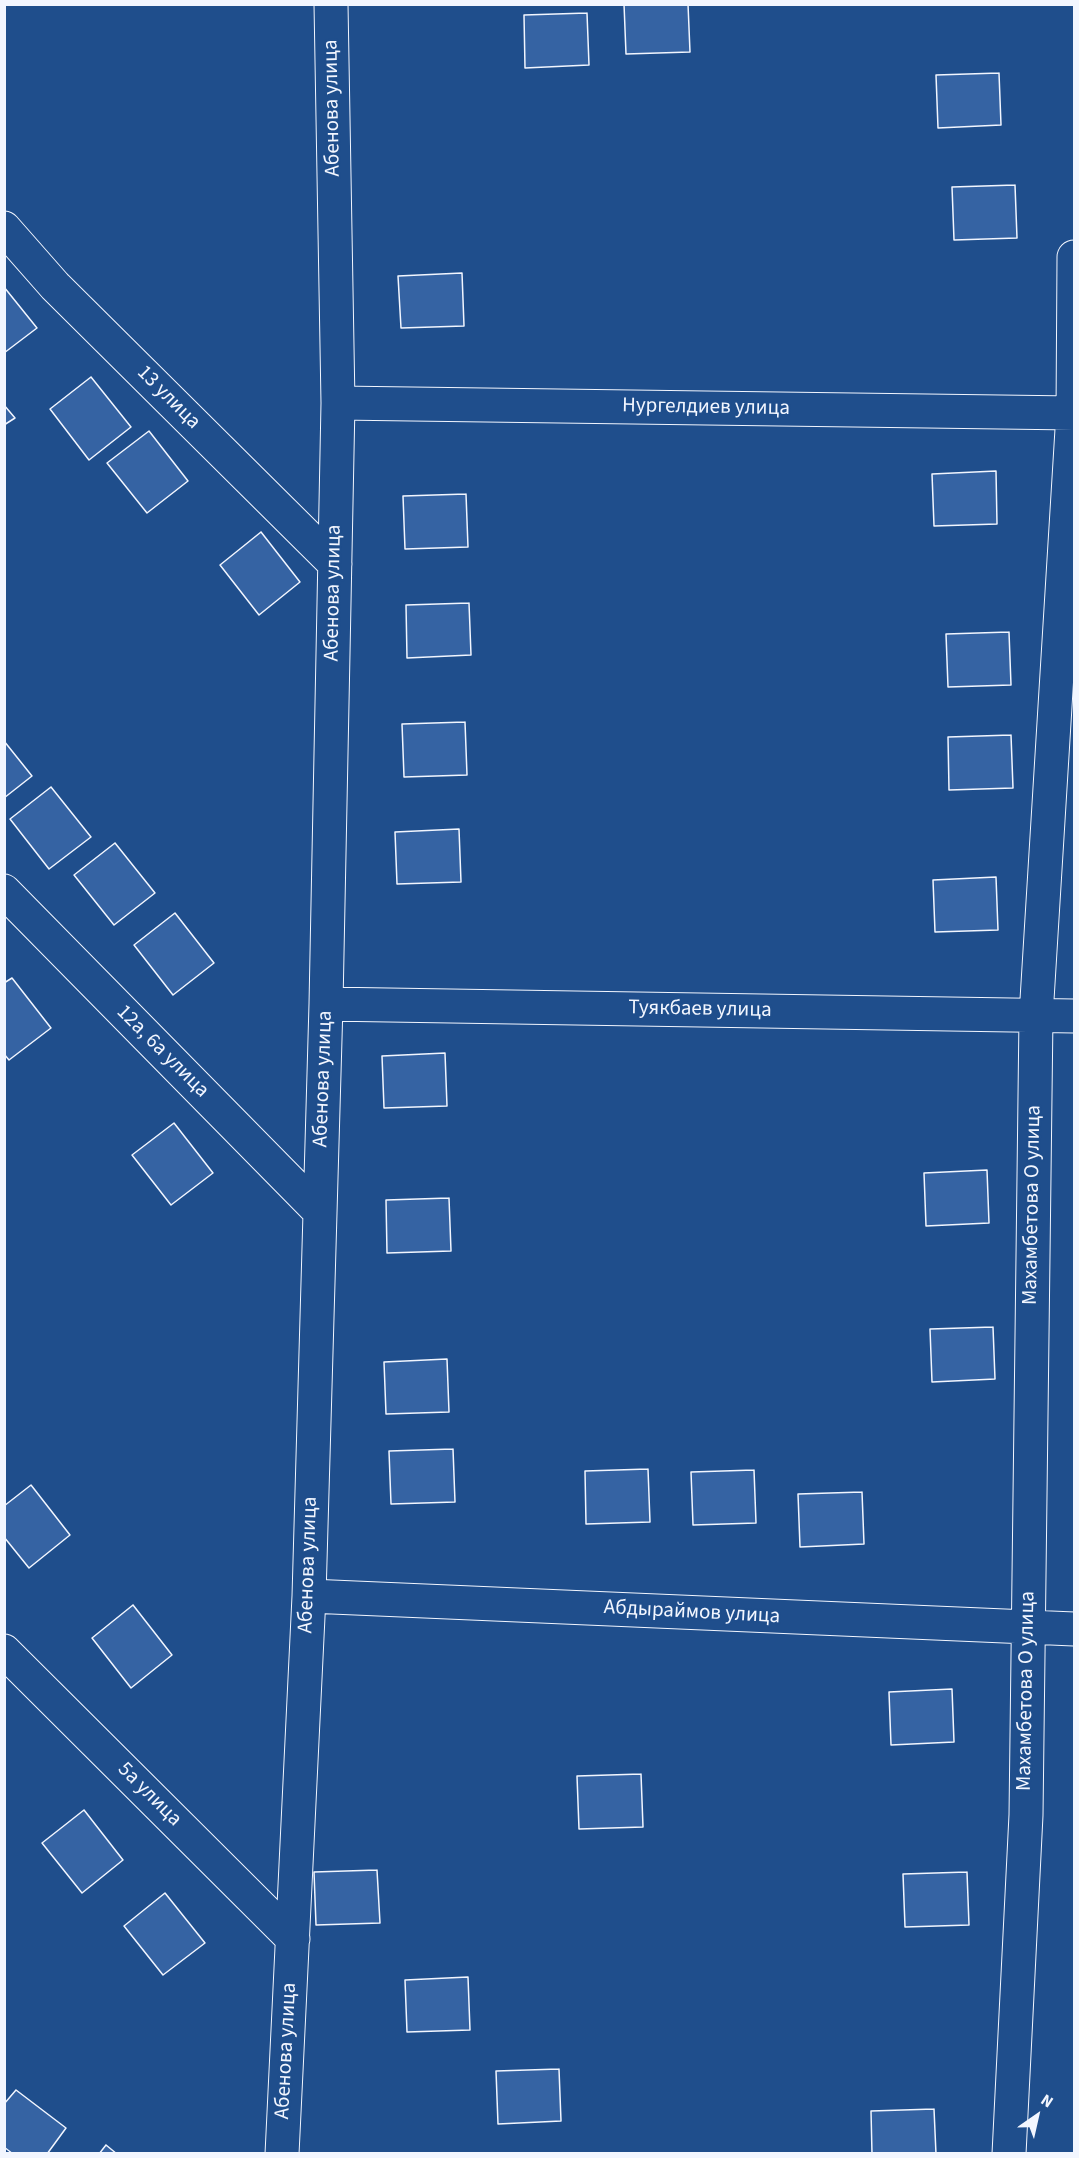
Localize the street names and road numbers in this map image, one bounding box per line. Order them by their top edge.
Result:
street label: Абенова улица [319,39,347,177]
street label: 13 улица [131,361,205,435]
street label: Нургелдиев улица [622,394,790,422]
street label: Абенова улица [320,524,348,662]
street label: Туякбаев улица [628,996,772,1024]
street label: 12а, 6а улица [110,1000,214,1104]
street label: Абенова улица [309,1010,339,1148]
street label: Махамбетова О улица [1019,1105,1047,1305]
street label: Абенова улица [294,1496,324,1634]
street label: Махамбетова О улица [1013,1591,1041,1791]
street label: Абдыраймов улица [603,1596,781,1630]
street label: 5а улица [112,1758,186,1832]
street label: Абенова улица [271,1982,303,2120]

